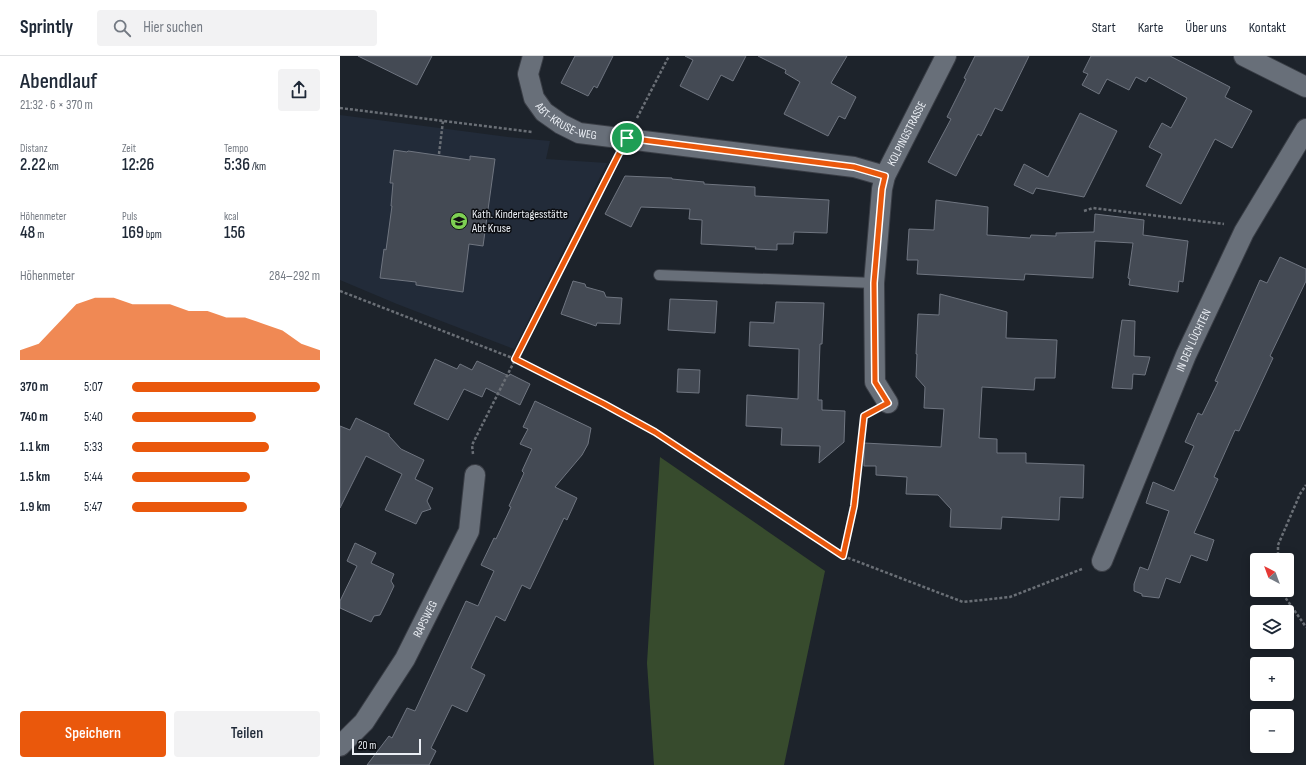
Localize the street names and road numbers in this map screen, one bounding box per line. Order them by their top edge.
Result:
street label: ABT-KRUSE-WEG [531,99,598,143]
street label: KOLPINGSTRASSE [884,99,929,169]
street label: IN DEN LÜCHTEN [1173,306,1214,374]
street label: RAPSWEG [410,598,441,640]

